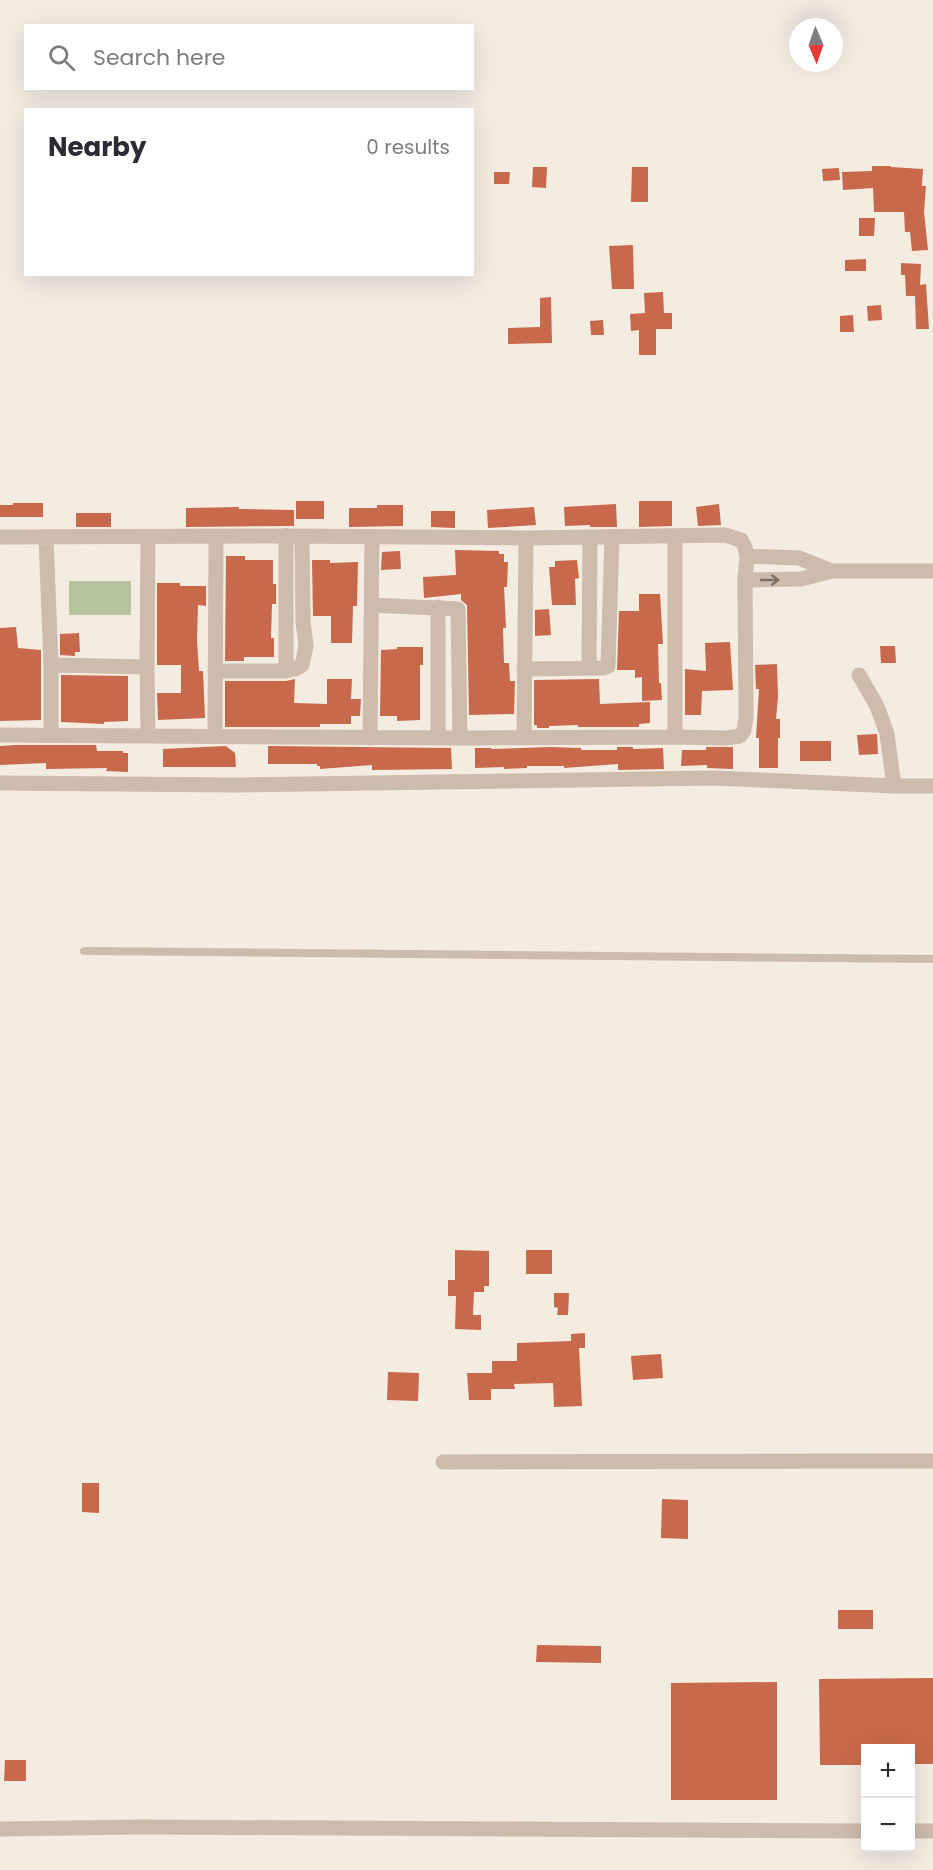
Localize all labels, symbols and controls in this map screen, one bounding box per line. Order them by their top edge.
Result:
north arrow [789,18,843,72]
search box [24,24,474,90]
icon: search [45,41,78,74]
text: Search here [93,42,226,73]
text: Nearby [48,129,146,165]
text: 0 results [366,133,450,161]
one-way arrow [759,574,779,586]
map controls [861,1744,915,1852]
button: + [861,1744,915,1798]
button: − [861,1798,915,1852]

